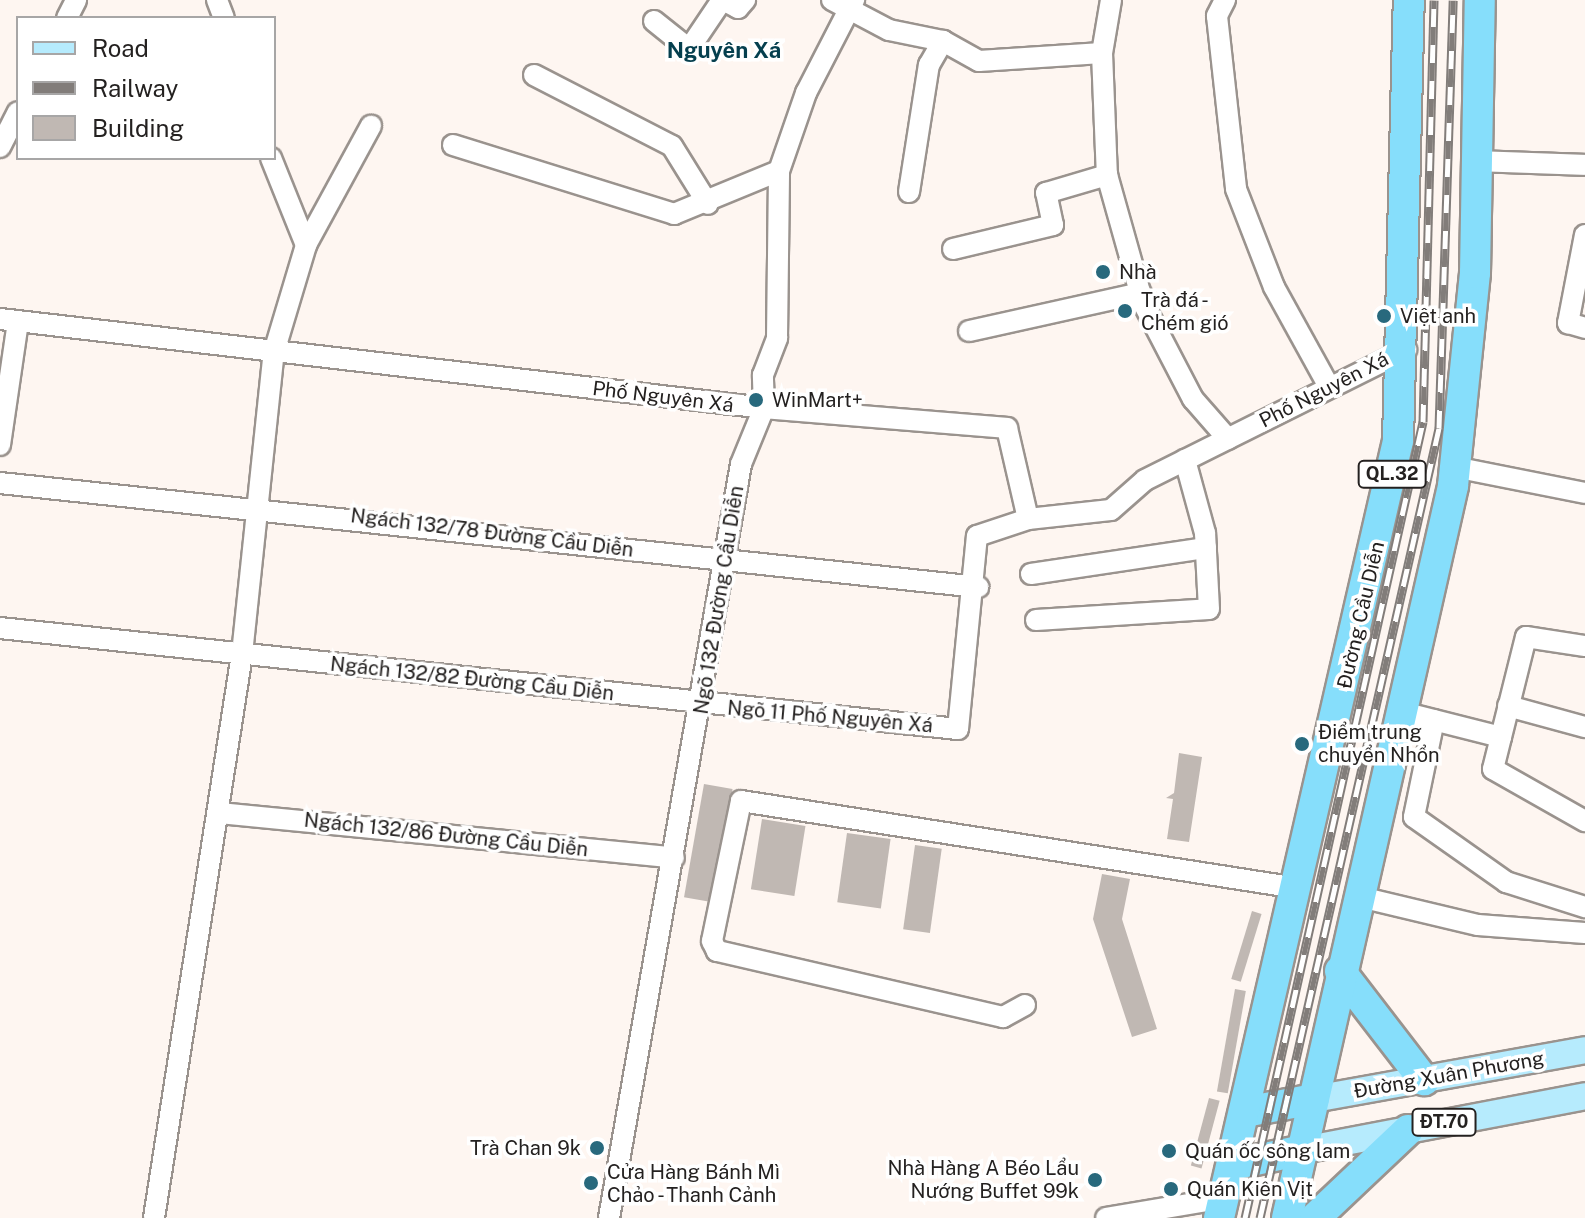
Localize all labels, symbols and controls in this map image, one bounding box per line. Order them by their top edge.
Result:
legend [16,16,276,160]
text: Road [92,34,149,62]
district label: Nguyên Xá [667,38,781,64]
text: Railway [92,74,178,102]
text: Building [92,114,184,142]
place label: Nhà [1119,260,1157,284]
marker: Nhà [1094,263,1112,281]
place label: Trà đá - Chém gió [1141,288,1228,335]
marker: Trà đá - Chém gió [1116,302,1134,320]
place label: Việt anh [1400,304,1476,328]
marker: Việt anh [1375,307,1393,325]
street label: Phố Nguyên Xá [1255,347,1393,433]
street label: Phố Nguyên Xá [591,376,735,418]
place label: WinMart+ [772,388,863,412]
marker: WinMart+ [747,391,765,409]
road number: QL.32 [1356,460,1428,488]
street label: Ngõ 132 Đường Cầu Diễn [689,484,749,716]
street label: Ngách 132/78 Đường Cầu Diễn [349,504,635,562]
street label: Đường Cầu Diễn [1332,539,1390,691]
street label: Ngách 132/82 Đường Cầu Diễn [329,652,615,706]
street label: Ngõ 11 Phố Nguyên Xá [726,696,934,738]
place label: Điểm trung chuyển Nhổn [1318,720,1440,767]
marker: Điểm trung chuyển Nhổn [1293,735,1311,753]
street label: Ngách 132/86 Đường Cầu Diễn [303,808,589,862]
street label: Đường Xuân Phương [1352,1046,1546,1104]
road number: ĐT.70 [1410,1108,1478,1136]
place label: Trà Chan 9k [470,1136,581,1160]
marker: Trà Chan 9k [588,1139,606,1157]
place label: Quán ốc sông lam [1185,1139,1351,1163]
marker: Quán ốc sông lam [1160,1142,1178,1160]
place label: Nhà Hàng A Béo Lẩu Nướng Buffet 99k [887,1156,1079,1203]
place label: Cửa Hàng Bánh Mì Chảo - Thanh Cảnh [607,1160,782,1207]
marker: Nhà Hàng A Béo Lẩu Nướng Buffet 99k [1086,1171,1104,1189]
marker: Cửa Hàng Bánh Mì Chảo - Thanh Cảnh [582,1174,600,1192]
place label: Quán Kiên Vịt [1187,1177,1313,1201]
marker: Quán Kiên Vịt [1162,1180,1180,1198]

